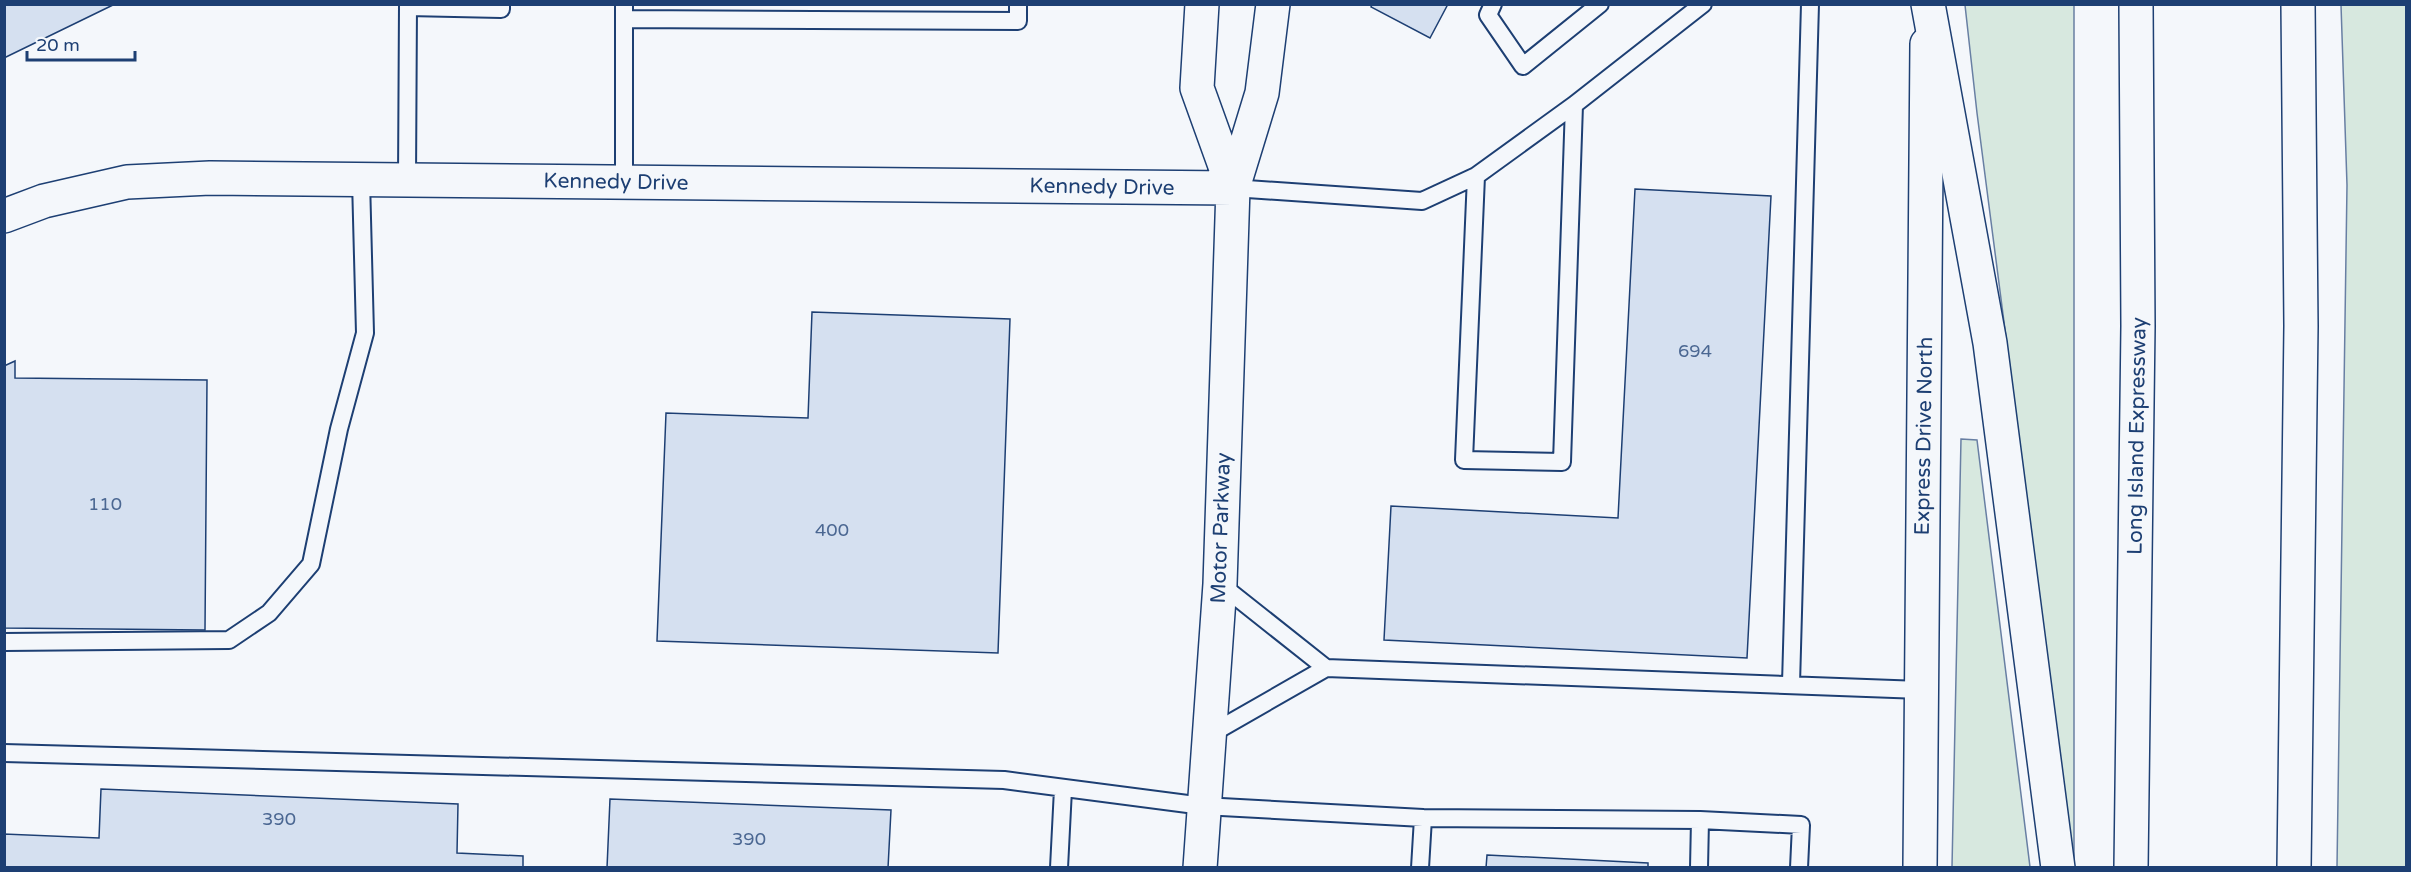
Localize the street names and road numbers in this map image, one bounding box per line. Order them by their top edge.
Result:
street label: Kennedy Drive [543,168,689,196]
street label: Kennedy Drive [1029,173,1175,201]
street label: Long Island Expressway [2122,317,2152,555]
street label: Express Drive North [1910,336,1938,536]
street label: Motor Parkway [1206,452,1236,604]

